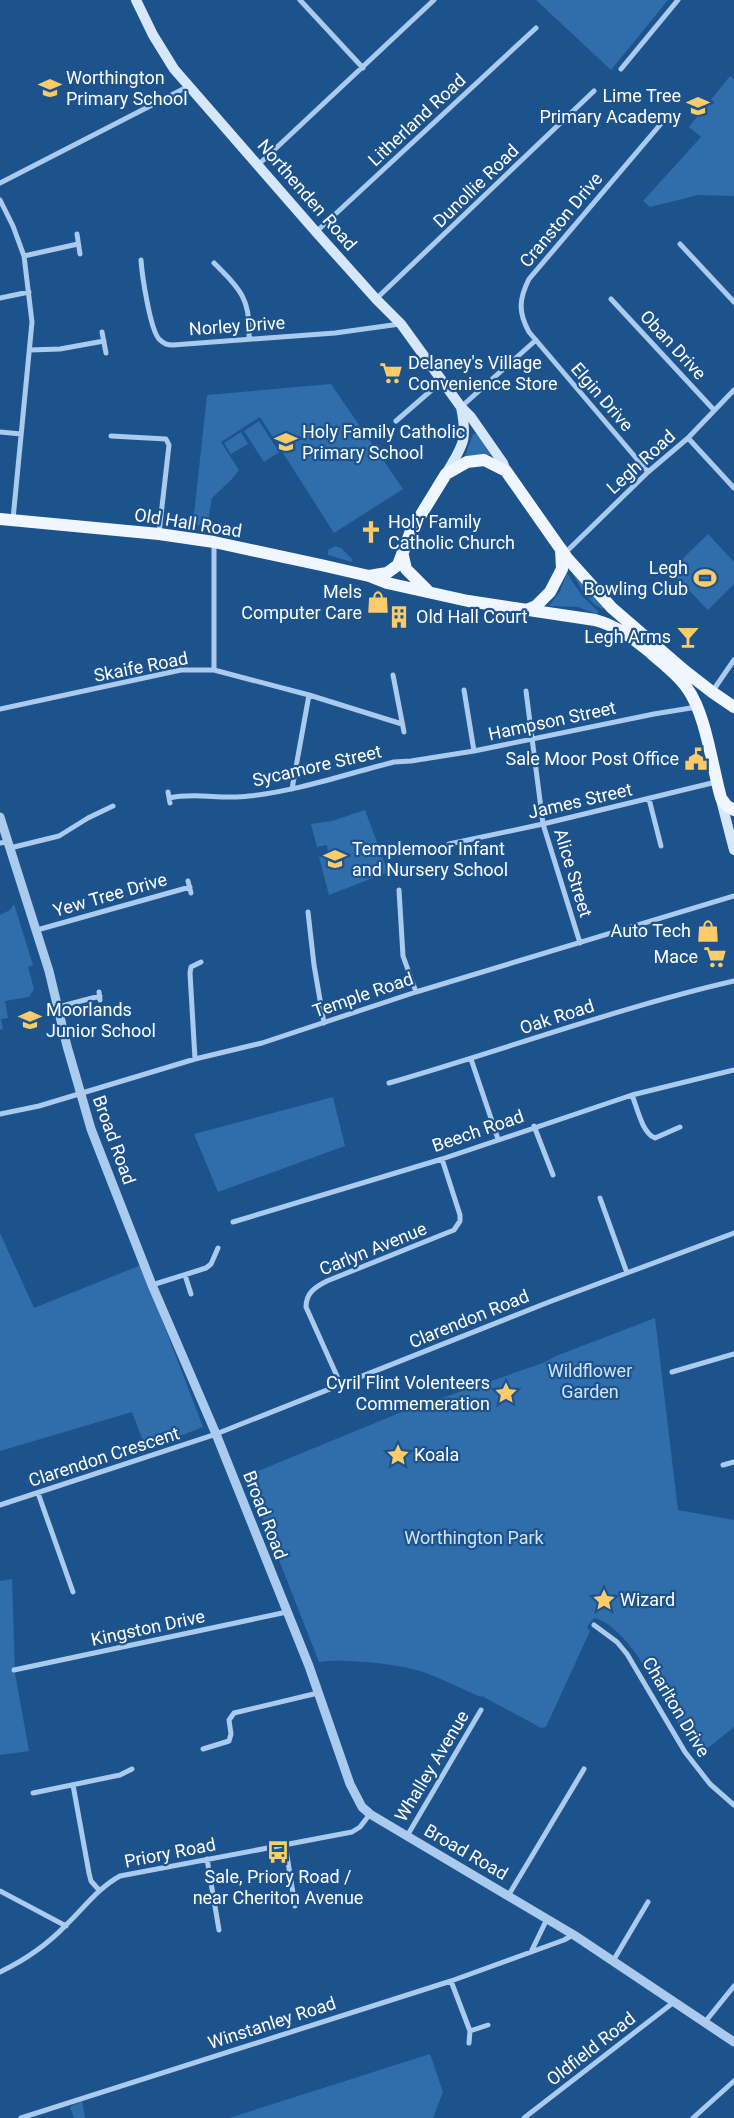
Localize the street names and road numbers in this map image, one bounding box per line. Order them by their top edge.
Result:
street label: Litherland Road [364,69,470,170]
street label: Northenden Road [253,135,361,255]
street label: Dunollie Road [429,140,523,232]
street label: Cranston Drive [515,168,606,271]
street label: Oban Drive [636,306,711,384]
street label: Norley Drive [188,312,286,339]
street label: Elgin Drive [567,358,638,435]
street label: Legh Road [602,425,679,498]
street label: Old Hall Road [133,504,243,541]
street label: Skaife Road [92,647,190,686]
street label: Hampson Street [486,697,618,744]
street label: Sycamore Street [250,740,384,791]
street label: James Street [526,778,634,823]
street label: Alice Street [550,826,597,920]
street label: Yew Tree Drive [51,868,169,921]
street label: Temple Road [310,968,416,1022]
street label: Oak Road [517,995,597,1038]
street label: Broad Road [89,1092,140,1187]
street label: Beech Road [429,1105,526,1156]
street label: Carlyn Avenue [316,1217,429,1280]
street label: Clarendon Road [406,1285,532,1352]
street label: Clarendon Crescent [26,1422,182,1491]
street label: Broad Road [239,1468,292,1562]
street label: Kingston Drive [89,1605,207,1650]
street label: Charlton Drive [638,1653,714,1760]
street label: Whalley Avenue [390,1706,473,1825]
street label: Broad Road [421,1819,512,1884]
street label: Priory Road [122,1833,217,1872]
street label: Winstanley Road [205,1992,338,2053]
street label: Oldfield Road [542,2007,639,2090]

